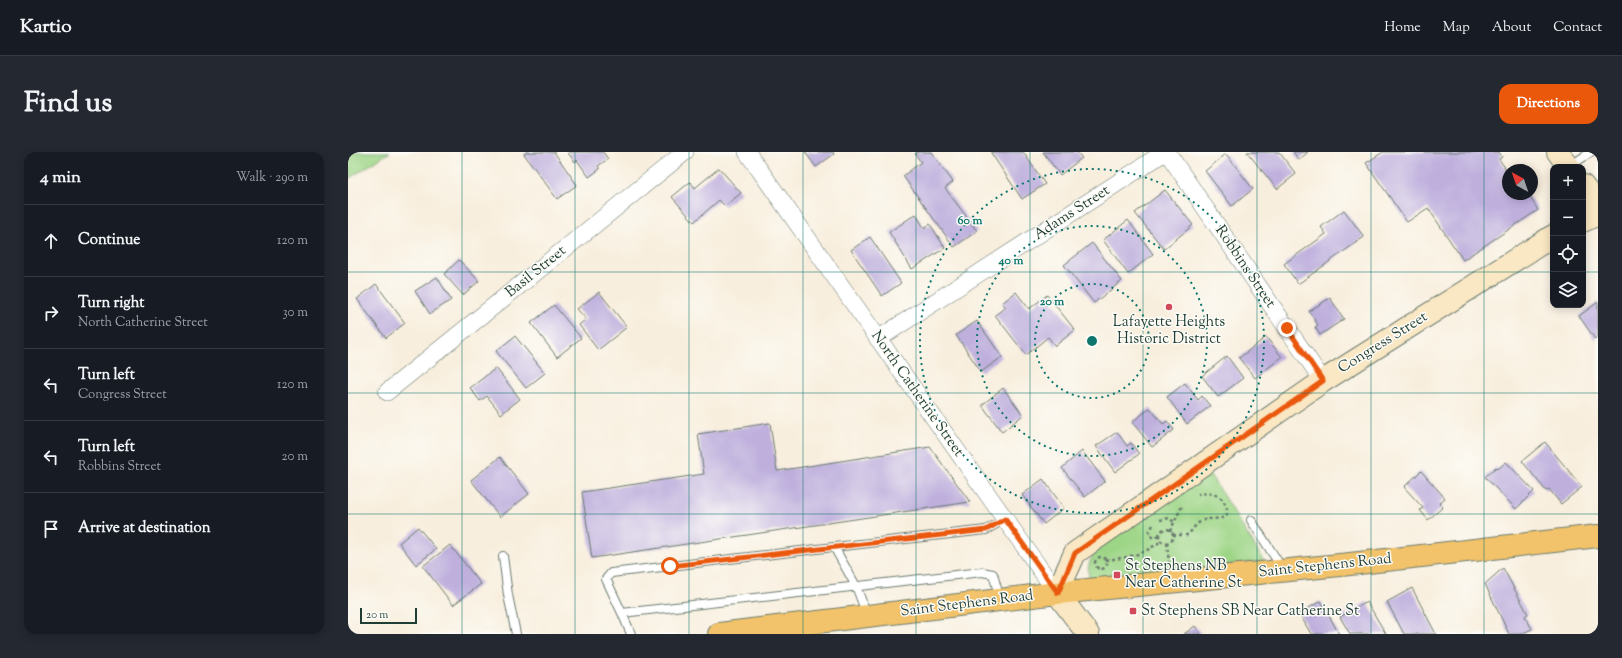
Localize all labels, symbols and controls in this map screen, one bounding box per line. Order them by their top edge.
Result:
text: Kartio [20,14,72,41]
text: Home [1384,18,1421,38]
text: Map [1443,18,1470,38]
text: About [1492,18,1531,38]
text: Contact [1553,18,1602,38]
text: Find us [24,84,112,124]
button: Directions [1499,84,1598,124]
north arrow [1502,164,1538,200]
map controls [1550,164,1586,308]
button: + [1550,164,1586,200]
text: 4 min [40,166,81,190]
text: Walk · 290 m [236,169,308,187]
street label: Adams Street [1030,180,1114,246]
button: − [1550,200,1586,236]
text: 60 m [958,212,982,230]
street label: Robbins Street [1210,221,1280,313]
icon: ahead [40,230,62,252]
text: Continue [78,230,140,251]
text: 120 m [277,232,308,250]
button: locate [1550,236,1586,272]
street label: Basil Street [501,241,571,303]
text: 40 m [998,252,1023,270]
button: layers [1550,272,1586,308]
text: Turn right [78,293,144,314]
text: 20 m [1040,293,1064,311]
icon: right [40,302,62,324]
marker: Lafayette Heights Historic District [1164,302,1174,312]
text: 30 m [282,304,308,322]
street label: Congress Street [1334,307,1432,379]
place label: Lafayette Heights Historic District [1113,312,1225,350]
text: North Catherine Street [78,314,208,332]
route end [1278,319,1296,337]
street label: North Catherine Street [865,327,969,461]
centre of rings [1085,334,1099,348]
text: Turn left [78,365,135,386]
icon: left [40,374,62,396]
text: 120 m [277,376,308,394]
text: Congress Street [78,386,167,404]
text: Turn left [78,437,135,458]
icon: left [40,446,62,468]
text: 20 m [282,448,308,466]
text: Robbins Street [78,458,161,476]
icon: arrive [40,518,62,540]
text: Arrive at destination [78,518,211,539]
street label: Saint Stephens Road [1257,549,1393,583]
place label: St Stephens NB Near Catherine St [1125,556,1242,594]
route start [661,557,679,575]
marker: St Stephens NB Near Catherine St [1112,570,1122,580]
street label: Saint Stephens Road [899,585,1035,623]
place label: St Stephens SB Near Catherine St [1141,601,1359,622]
scale bar [360,606,417,625]
marker: St Stephens SB Near Catherine St [1128,606,1138,616]
text: 20 m [366,607,388,623]

